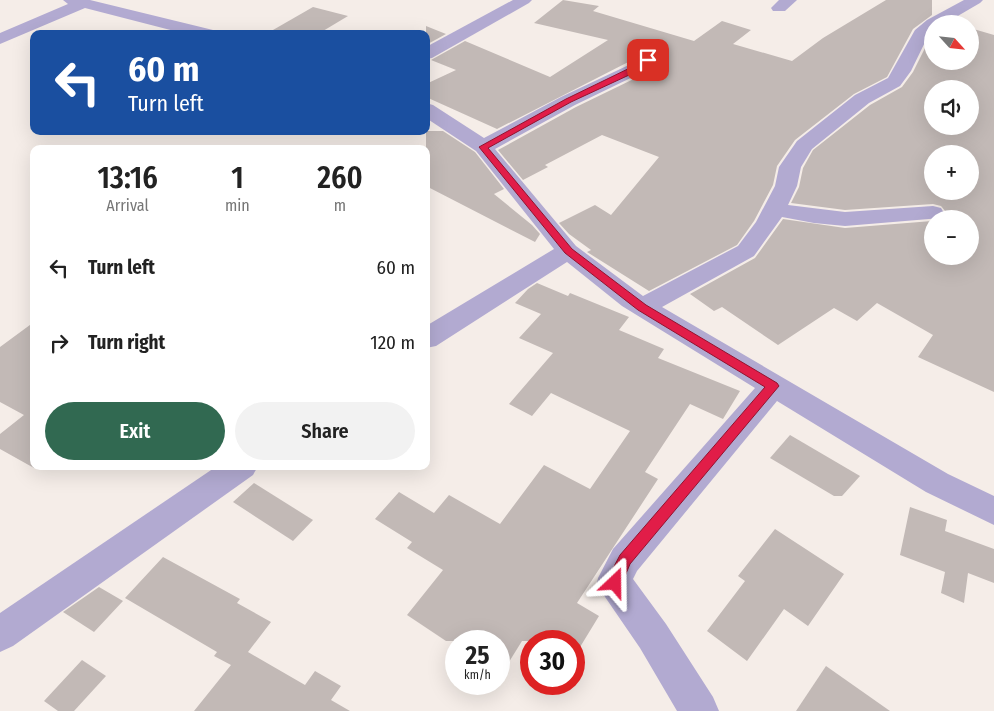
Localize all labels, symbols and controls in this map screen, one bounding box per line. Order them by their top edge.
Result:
north arrow [924,15,979,70]
map controls [924,15,979,265]
pin [627,39,669,81]
icon: arrive [634,46,662,74]
text: 60 m [128,48,199,90]
icon: left [45,50,110,115]
button: sound [924,80,979,135]
text: Turn left [128,90,204,117]
button: + [924,145,979,200]
text: 13:16 [97,160,158,196]
text: 1 [231,160,244,196]
text: 260 [317,160,363,196]
text: Arrival [106,196,149,215]
text: min [225,196,250,215]
text: m [334,196,346,215]
button: − [924,210,979,265]
icon: left [45,254,73,282]
text: Turn left [88,256,155,279]
text: 60 m [377,256,415,279]
icon: right [45,329,73,357]
text: Turn right [88,331,165,354]
text: 120 m [370,331,415,354]
button: Exit [45,402,225,460]
button: Share [235,402,415,460]
position arrow [588,556,640,608]
speed limit sign: 30 [520,630,585,695]
text: 25 [466,641,489,671]
text: km/h [464,668,491,682]

